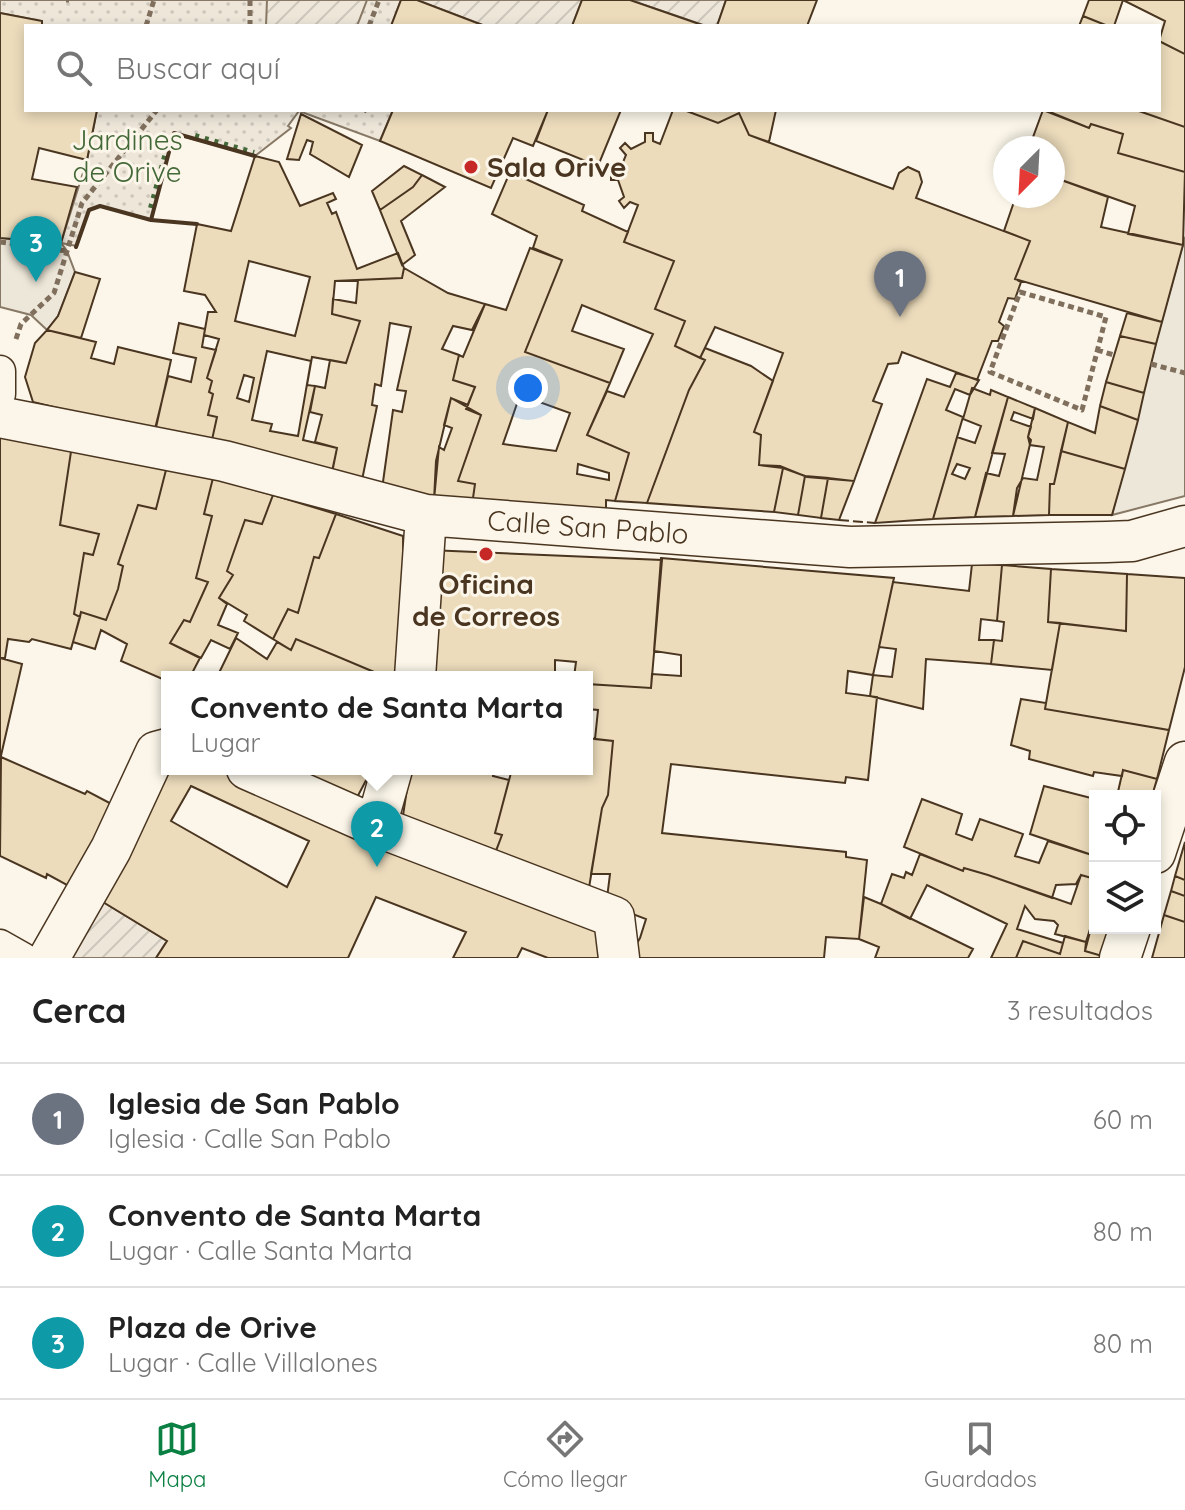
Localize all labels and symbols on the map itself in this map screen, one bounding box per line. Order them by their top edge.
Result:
park label: Jardines de Orive [71,122,183,189]
north arrow [993,136,1065,208]
place label: Sala Orive [487,149,626,184]
marker: Sala Orive [462,158,480,176]
pin: 3 [10,216,62,282]
pin: 1 [874,251,926,317]
your location [508,368,548,408]
street label: Calle San Pablo [486,502,690,551]
marker: Oficina de Correos [477,545,495,563]
place label: Oficina de Correos [412,566,560,633]
pin: 2 [351,801,403,867]

